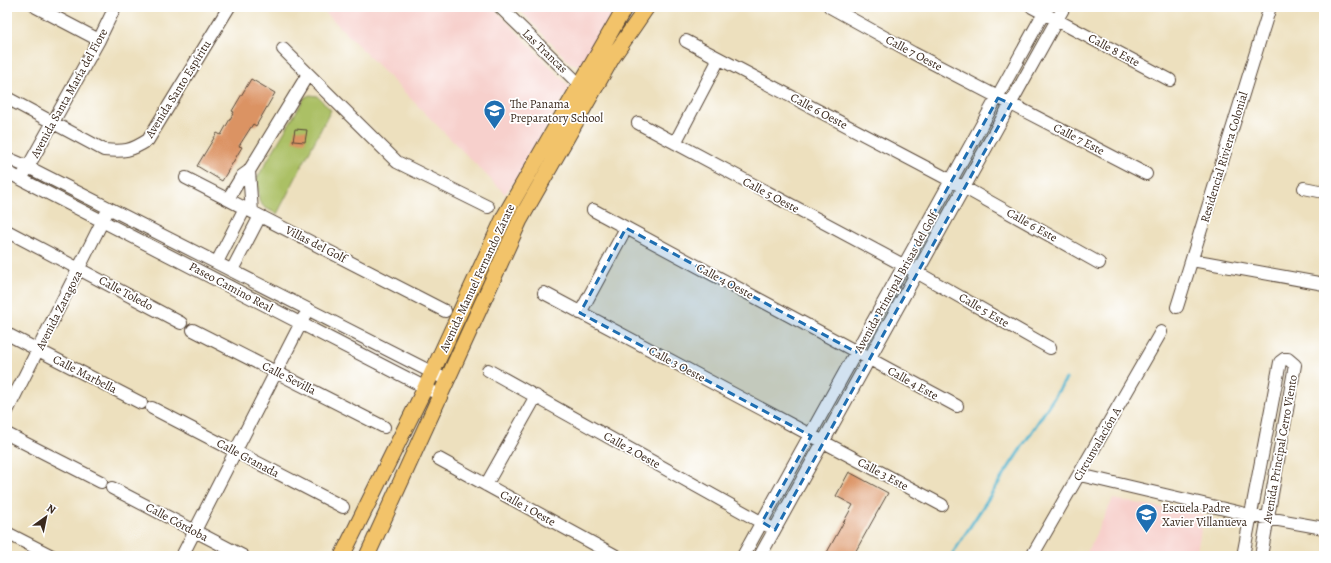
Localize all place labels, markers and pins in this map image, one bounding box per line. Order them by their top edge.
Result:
place label: The Panama Preparatory School [510,96,603,126]
school or university icon: The Panama Preparatory School [481,98,507,131]
place label: Escuela Padre Xavier Villanueva [1162,500,1247,530]
school or university icon: Escuela Padre Xavier Villanueva [1134,502,1160,535]

